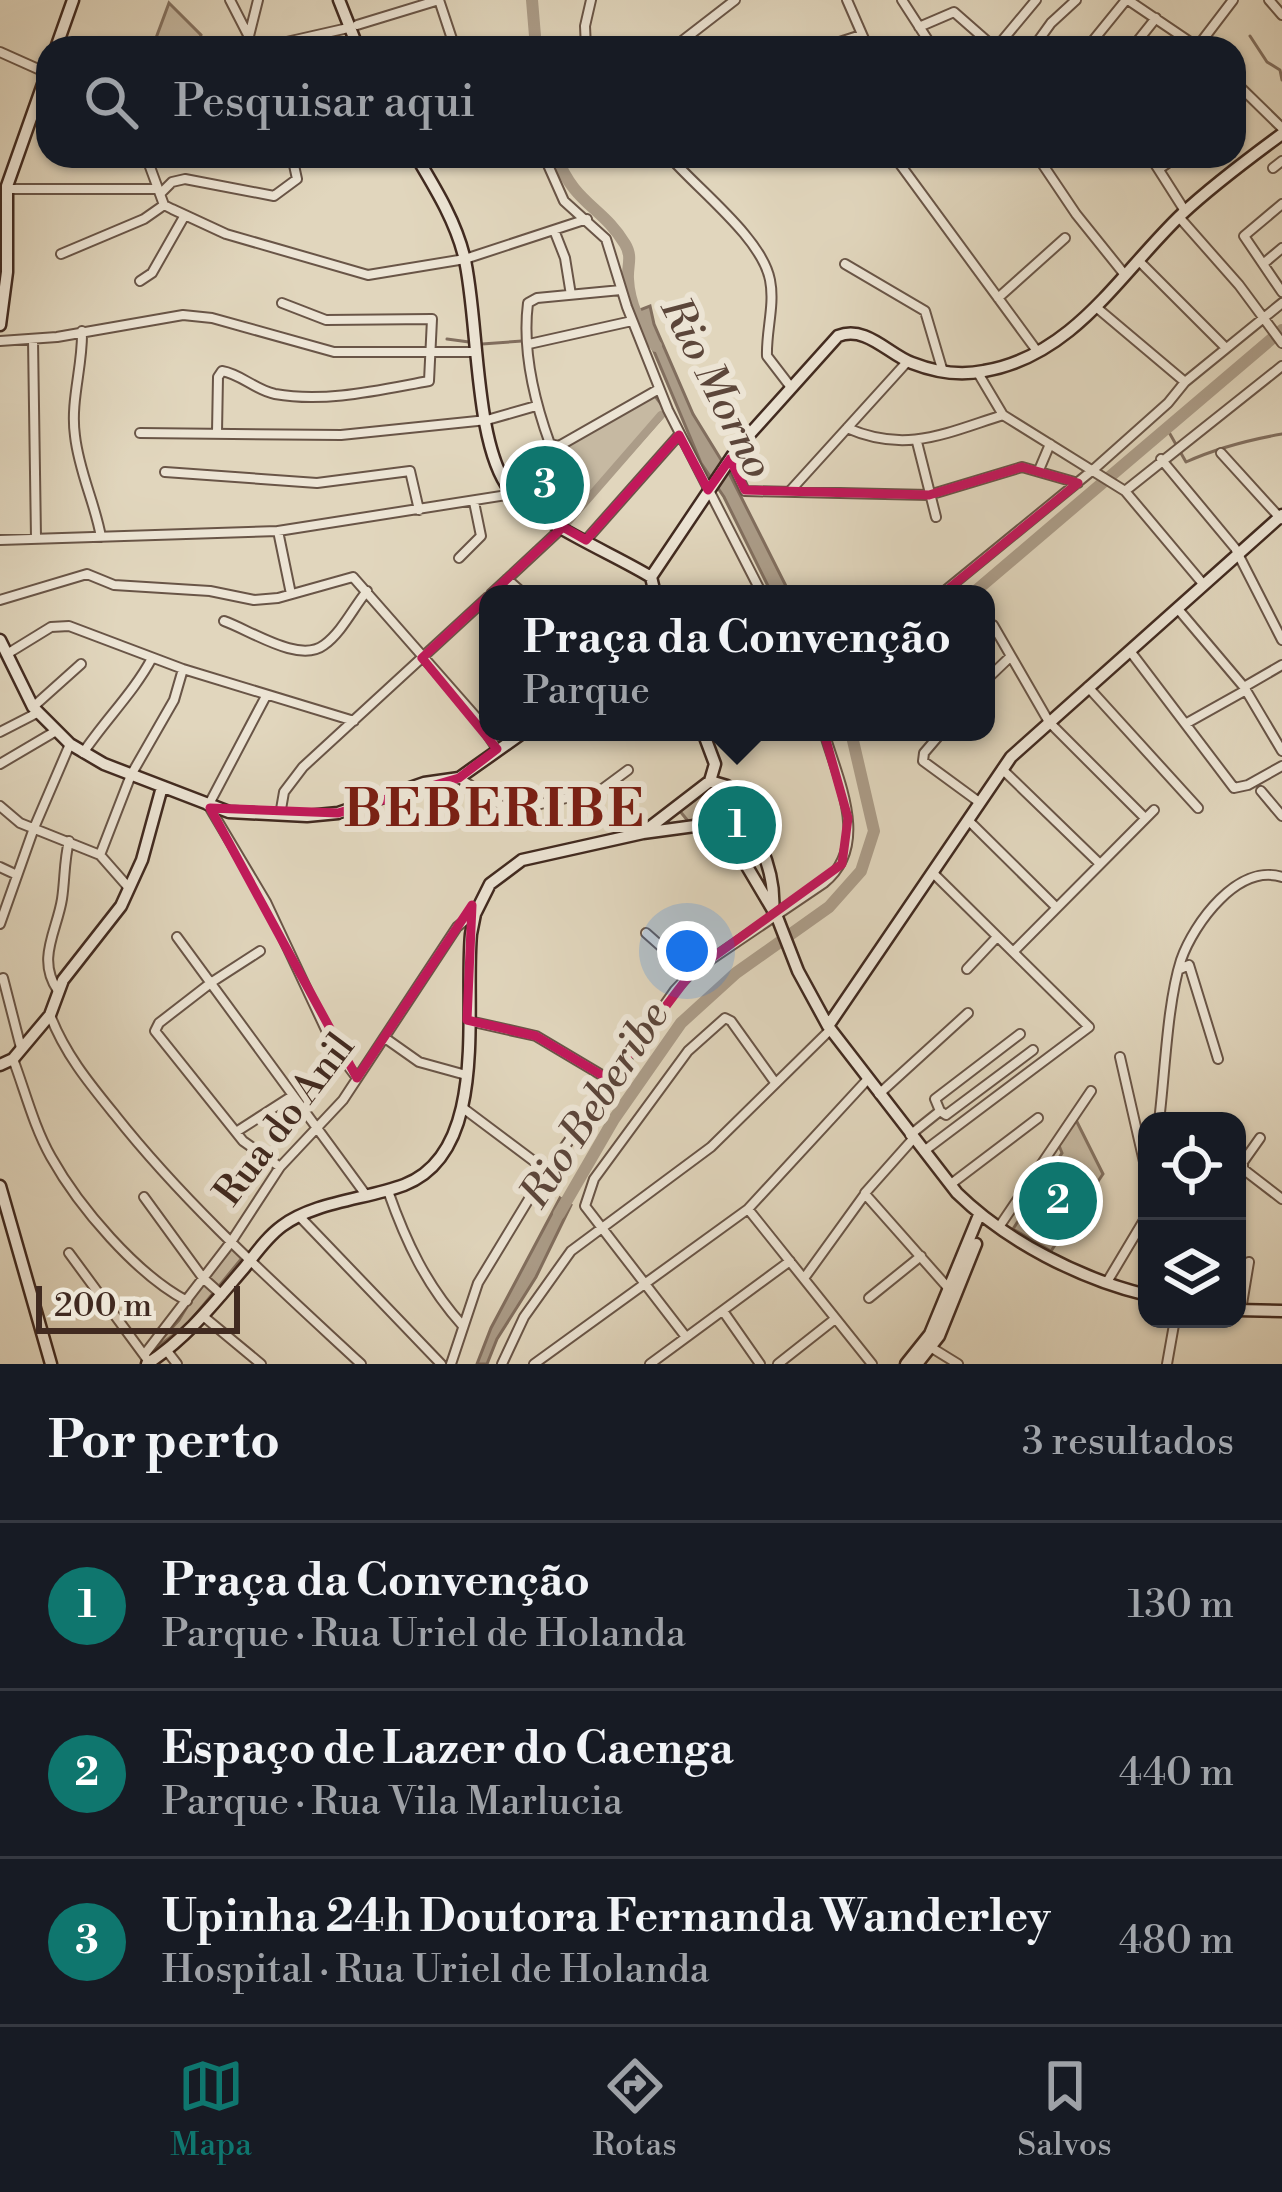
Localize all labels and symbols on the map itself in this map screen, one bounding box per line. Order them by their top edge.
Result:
water label: Rio Morno [647,288,784,487]
pin: 3 [506,440,584,530]
district label: BEBERIBE [344,779,646,843]
pin: 1 [698,780,776,870]
your location [657,921,717,981]
water label: Rio Beberibe [508,992,681,1219]
street label: Rua do Anil [204,1024,366,1216]
pin: 2 [1019,1156,1097,1246]
scale bar [36,1280,240,1333]

